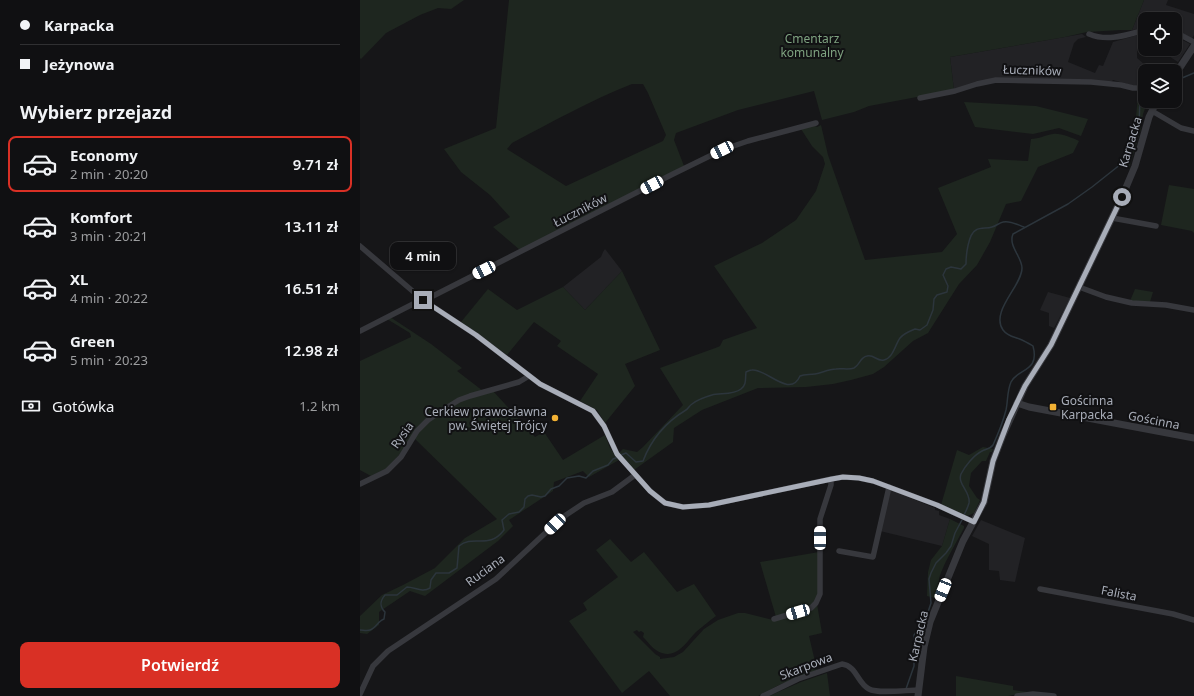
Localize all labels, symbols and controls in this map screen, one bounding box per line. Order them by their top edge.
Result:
map controls [1138,12,1182,108]
button: locate [1138,12,1182,56]
text: Karpacka [44,15,114,35]
park label: Cmentarz komunalny [780,30,844,61]
text: Jeżynowa [44,54,114,74]
street label: Łuczników [1002,60,1062,80]
button: layers [1138,64,1182,108]
text: Wybierz przejazd [20,100,172,124]
street label: Karpacka [1114,115,1146,169]
car [709,139,735,161]
text: Economy [70,145,138,165]
icon: car [22,146,58,182]
text: 9.71 zł [293,154,338,174]
text: 2 min · 20:20 [70,165,148,183]
car [639,174,665,196]
route start [1113,188,1131,206]
street label: Łuczników [550,189,610,231]
text: Komfort [70,207,132,227]
icon: car [22,208,58,244]
text: 13.11 zł [284,216,338,236]
text: 3 min · 20:21 [70,227,148,245]
callout: 4 min [390,242,456,270]
text: 4 min [405,247,441,265]
car [471,259,497,281]
text: XL [70,269,88,289]
icon: car [22,270,58,306]
text: 16.51 zł [284,278,338,298]
text: 4 min · 20:22 [70,289,148,307]
route end [414,291,432,309]
text: Green [70,331,115,351]
icon: car [22,332,58,368]
text: 12.98 zł [284,340,338,360]
text: 5 min · 20:23 [70,351,148,369]
place label: Gościnna Karpacka [1061,392,1113,423]
icon: cash [20,395,42,417]
text: Gotówka [52,396,114,416]
text: 1.2 km [299,397,340,415]
marker: Gościnna Karpacka [1048,402,1058,412]
place label: Cerkiew prawosławna pw. Świętej Trójcy [424,403,548,434]
street label: Gościnna [1127,407,1181,433]
marker: Cerkiew prawosławna pw. Świętej Trójcy [550,413,560,423]
street label: Rysia [387,418,417,452]
car [542,511,568,537]
car [814,526,826,550]
street label: Ruciana [462,550,508,590]
car [933,577,953,603]
street label: Falista [1100,581,1138,605]
car [785,603,811,621]
street label: Karpacka [904,609,932,663]
button: Potwierdź [20,642,340,688]
street label: Skarpowa [777,648,835,684]

